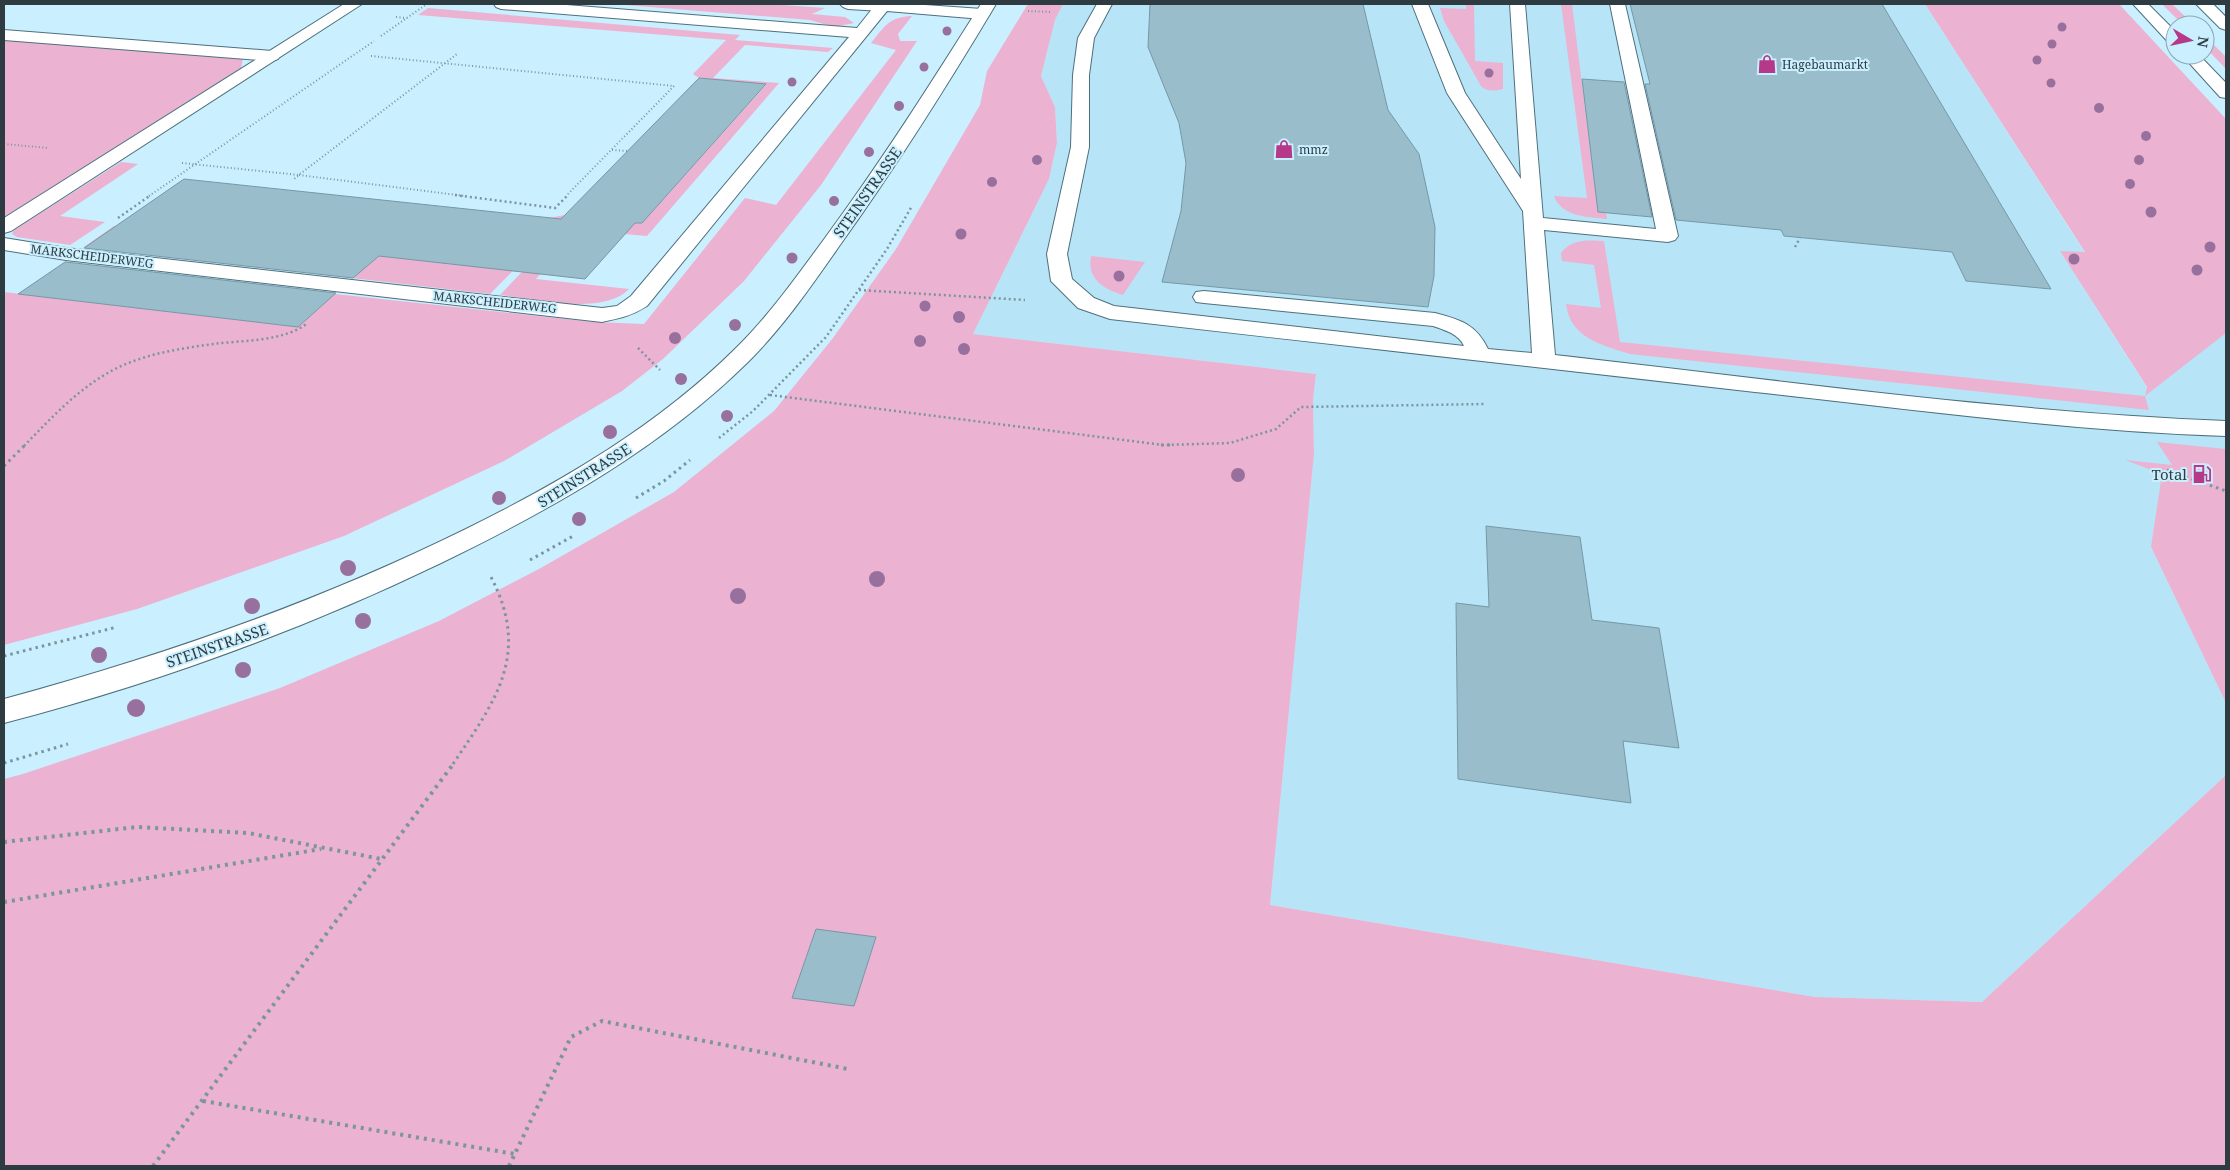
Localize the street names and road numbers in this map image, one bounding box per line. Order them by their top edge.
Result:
street label: STEINSTRASSE [828,143,906,241]
street label: MARKSCHEIDERWEG [30,240,155,272]
street label: MARKSCHEIDERWEG [433,287,558,317]
street label: STEINSTRASSE [534,438,634,512]
street label: STEINSTRASSE [163,618,271,672]

